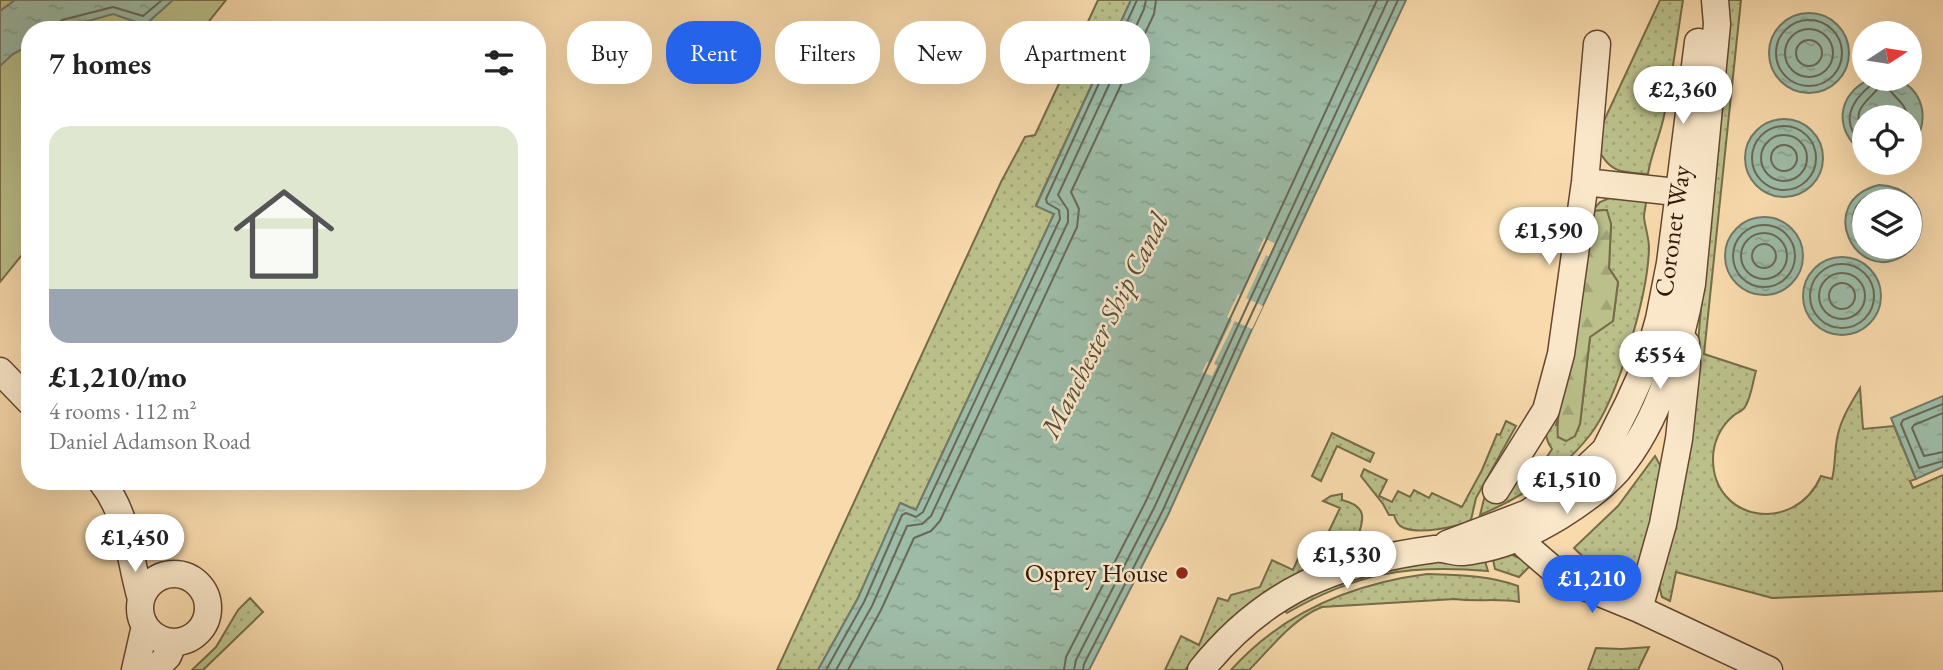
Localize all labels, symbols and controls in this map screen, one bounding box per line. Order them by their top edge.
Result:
chip: Buy [567,21,652,84]
chip: Rent [666,21,761,84]
chip: Filters [775,21,880,84]
chip: New [894,21,986,84]
chip: Apartment [1000,21,1150,84]
north arrow [1852,21,1922,91]
map controls [1852,21,1922,259]
text: 7 homes [49,44,151,83]
icon: filters [480,44,518,82]
pin: £2,360 [1626,66,1740,126]
text: £2,360 [1649,74,1717,104]
button: locate [1852,105,1922,175]
street label: Coronet Way [1646,162,1698,299]
icon: home [221,171,347,297]
button: layers [1852,189,1922,259]
water label: Manchester Ship Canal [1031,205,1177,445]
pin: £1,590 [1492,208,1606,267]
text: £1,590 [1515,215,1583,245]
pin: £554 [1619,332,1701,391]
text: £554 [1635,339,1685,369]
text: £1,210/mo [49,357,187,396]
text: 4 rooms · 112 m² [49,396,197,426]
text: Daniel Adamson Road [49,426,251,456]
pin: £1,510 [1510,456,1624,516]
text: £1,510 [1533,464,1601,494]
pin: £1,450 [78,514,192,574]
text: £1,450 [101,522,169,552]
pin: £1,530 [1290,532,1404,591]
text: £1,530 [1313,539,1381,569]
place label: Osprey House [1025,556,1168,590]
pin: £1,210 [1535,556,1649,615]
text: £1,210 [1558,563,1626,593]
marker: Osprey House [1174,565,1190,581]

